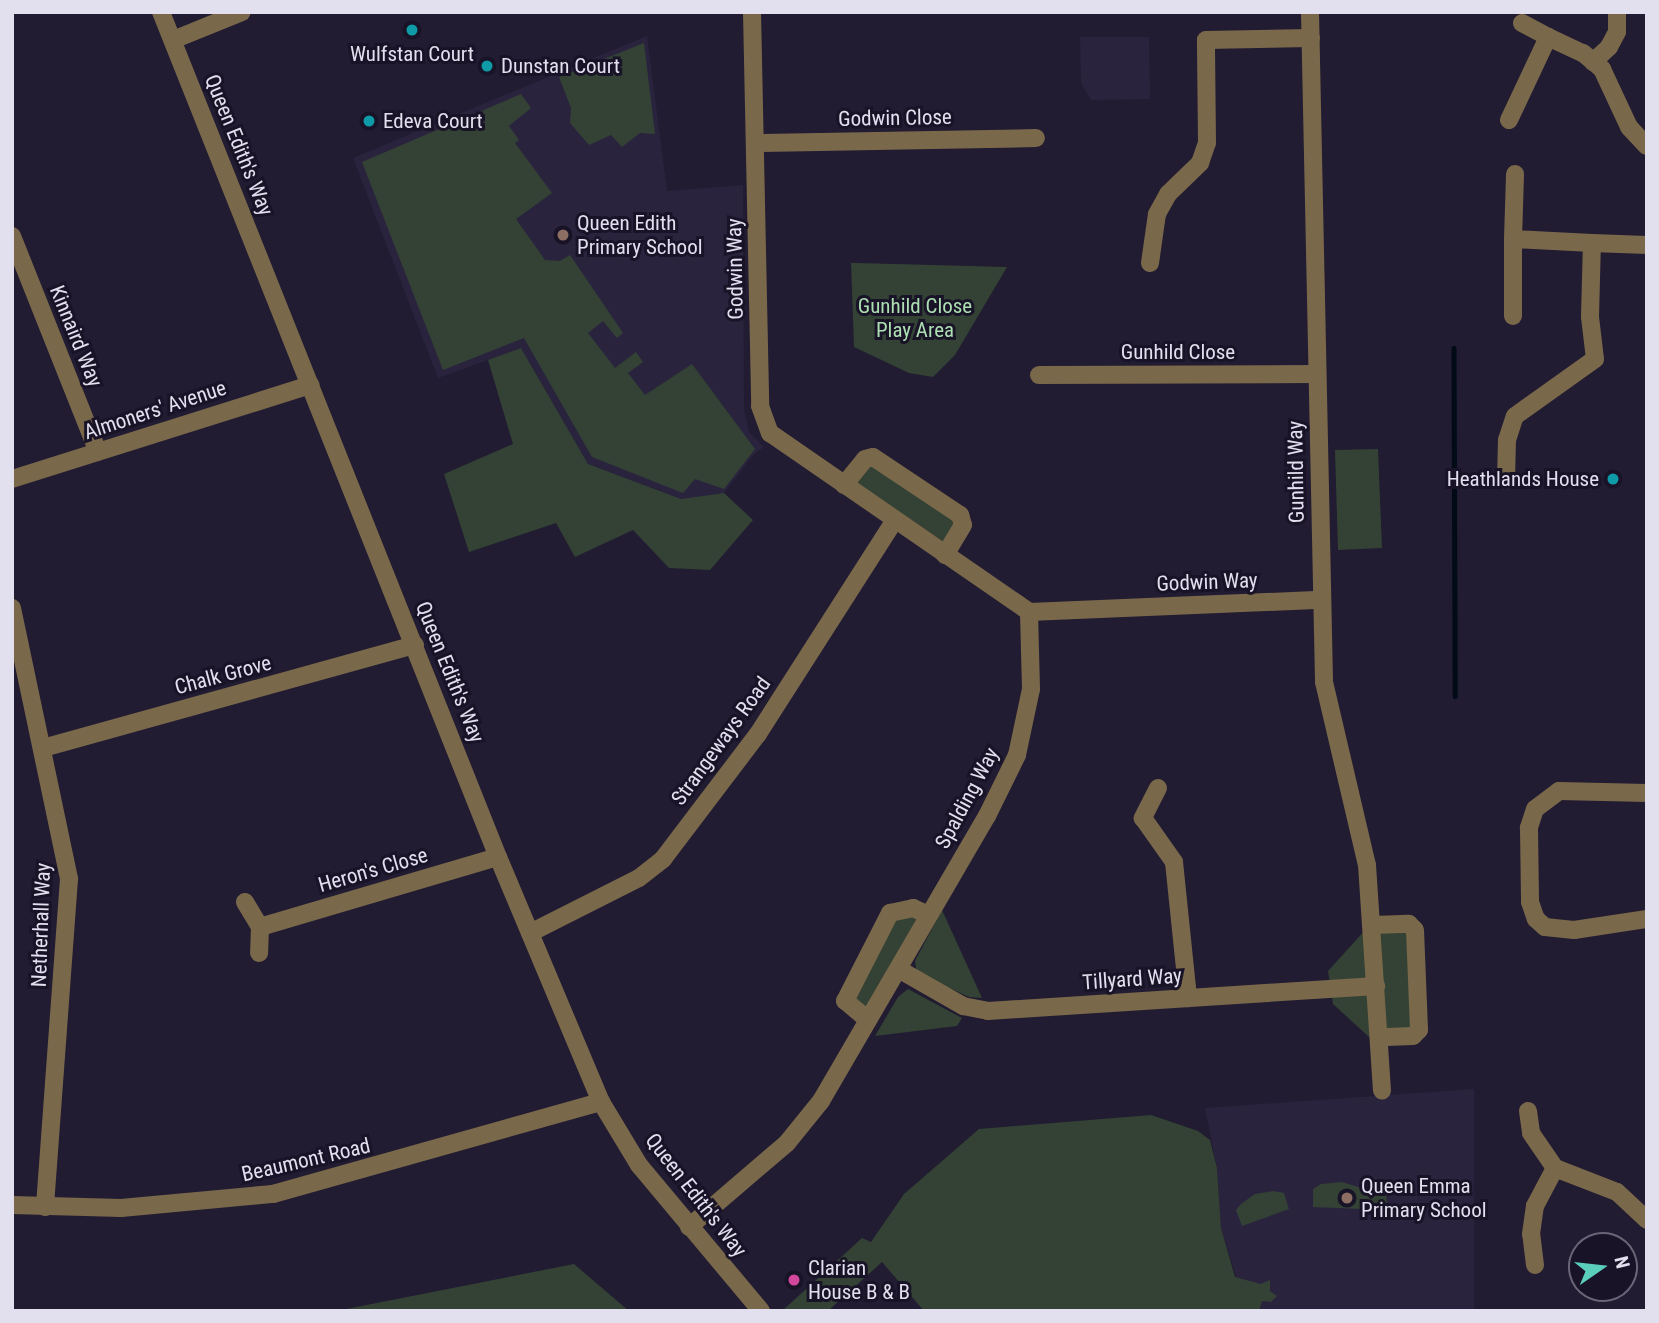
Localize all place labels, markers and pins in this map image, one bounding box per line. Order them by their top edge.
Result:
marker: Wulfstan Court [404,22,420,38]
place label: Wulfstan Court [350,41,474,67]
place label: Dunstan Court [501,53,620,79]
marker: Dunstan Court [479,58,495,74]
place label: Edeva Court [383,108,483,134]
marker: Edeva Court [361,113,377,129]
place label: Queen Edith Primary School [577,210,703,260]
marker: Queen Edith Primary School [555,227,571,243]
place label: Heathlands House [1447,466,1599,492]
marker: Heathlands House [1605,471,1621,487]
place label: Queen Emma Primary School [1361,1173,1487,1223]
marker: Queen Emma Primary School [1339,1190,1355,1206]
place label: Clarian House B & B [808,1255,910,1305]
marker: Clarian House B & B [786,1272,802,1288]

